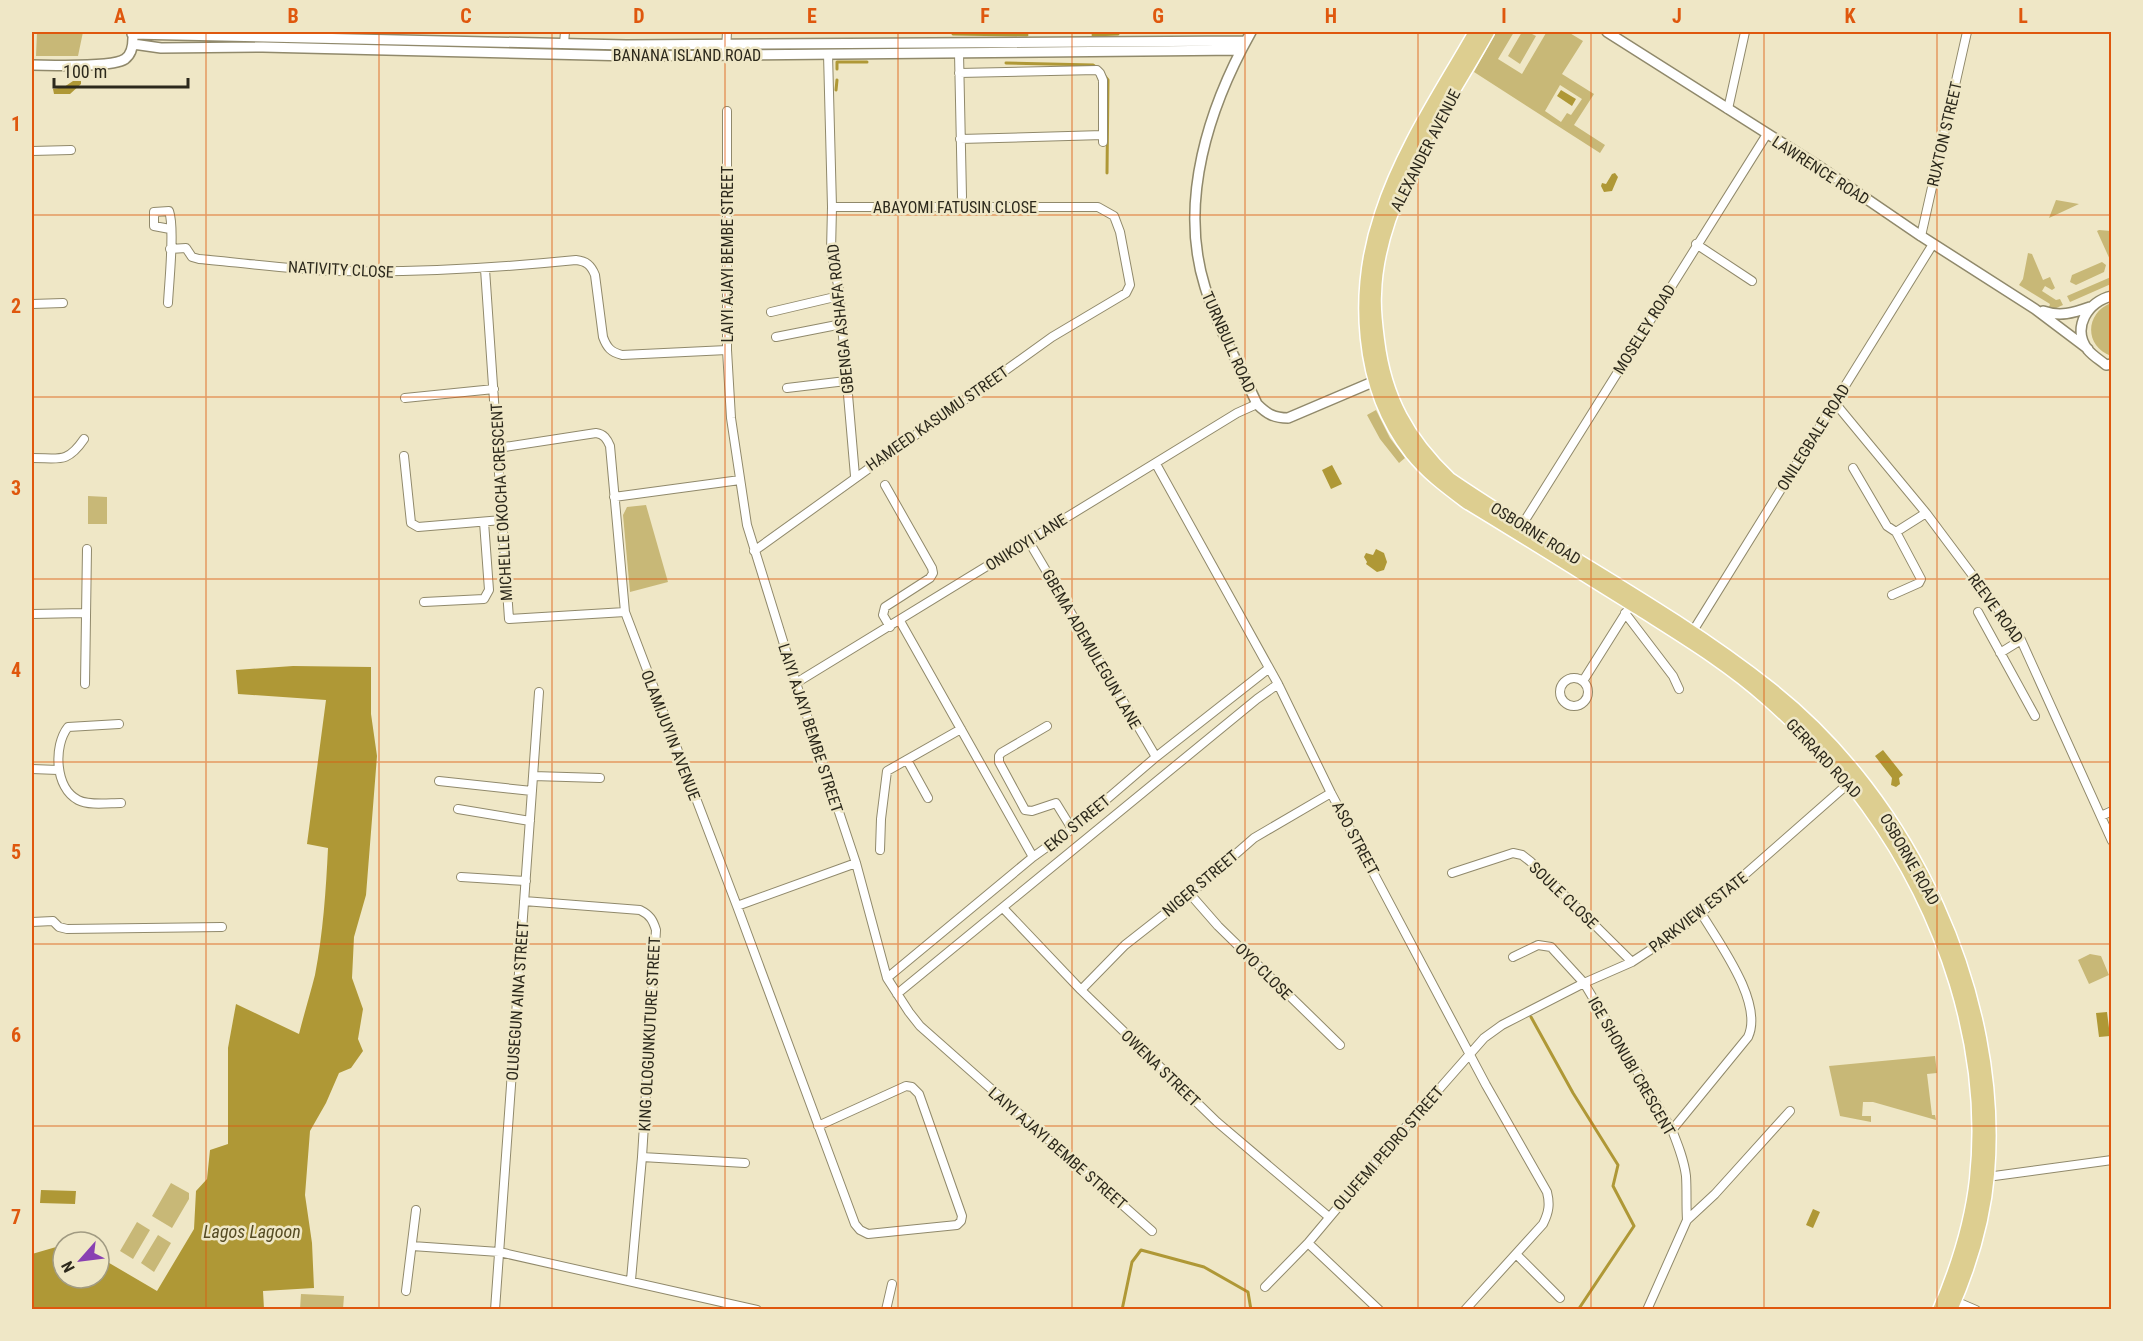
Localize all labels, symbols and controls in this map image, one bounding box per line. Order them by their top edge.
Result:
text: A [114,4,126,28]
text: B [287,4,299,28]
text: C [460,4,472,28]
text: D [633,4,645,28]
text: E [807,4,817,28]
text: F [980,4,990,28]
text: G [1152,4,1164,28]
text: H [1325,4,1337,28]
text: I [1501,4,1507,28]
text: J [1672,4,1682,28]
text: K [1844,4,1856,28]
text: L [2018,4,2028,28]
street label: BANANA ISLAND ROAD [613,46,761,65]
scale bar [54,51,188,89]
text: 100 m [63,61,107,82]
street label: RUXTON STREET [1923,80,1966,188]
street label: ALEXANDER AVENUE [1386,86,1464,214]
text: 1 [11,112,21,136]
street label: LAWRENCE ROAD [1769,132,1873,209]
street label: LAIYI AJAYI BEMBE STREET [718,166,737,342]
street label: ABAYOMI FATUSIN CLOSE [873,198,1037,217]
street label: GBENGA ASHAFA ROAD [823,243,858,395]
street label: NATIVITY CLOSE [288,257,394,282]
street label: MOSELEY ROAD [1609,281,1679,378]
street label: TURNBULL ROAD [1198,289,1259,396]
text: 2 [11,294,21,318]
street label: HAMEED KASUMU STREET [862,362,1012,475]
street label: ONILEGBALE ROAD [1773,380,1854,494]
street label: MICHELLE OKOCHA CRESCENT [487,402,516,602]
text: 3 [11,476,21,500]
street label: OSBORNE ROAD [1487,498,1584,569]
street label: ONIKOYI LANE [982,510,1070,575]
street label: GBEMA ADEMULEGUN LANE [1038,566,1145,732]
street label: REEVE ROAD [1964,570,2027,647]
street label: LAIYI AJAYI BEMBE STREET [774,641,847,815]
text: 4 [11,658,21,682]
street label: OLAMIJUYIN AVENUE [637,667,704,803]
street label: GERRARD ROAD [1782,715,1865,802]
street label: EKO STREET [1041,791,1114,856]
street label: ASO STREET [1328,798,1383,878]
street label: OSBORNE ROAD [1876,810,1943,908]
text: 5 [11,840,21,864]
street label: NIGER STREET [1159,846,1242,921]
street label: SOULE CLOSE [1525,858,1602,933]
street label: PARKVIEW ESTATE [1645,868,1751,957]
street label: OLUSEGUN AINA STREET [502,921,533,1081]
street label: KING OLOGUNKUTURE STREET [635,936,664,1132]
street label: OYO CLOSE [1231,939,1296,1004]
street label: IGE SHONUBI CRESCENT [1584,993,1679,1139]
text: 6 [11,1023,21,1047]
street label: OWENA STREET [1117,1026,1204,1111]
street label: OLUFEMI PEDRO STREET [1329,1082,1448,1214]
street label: LAIYI AJAYI BEMBE STREET [985,1083,1131,1214]
text: 7 [11,1205,21,1229]
water label: Lagos Lagoon [203,1221,301,1242]
north arrow [51,1230,111,1290]
text: N [58,1258,79,1276]

